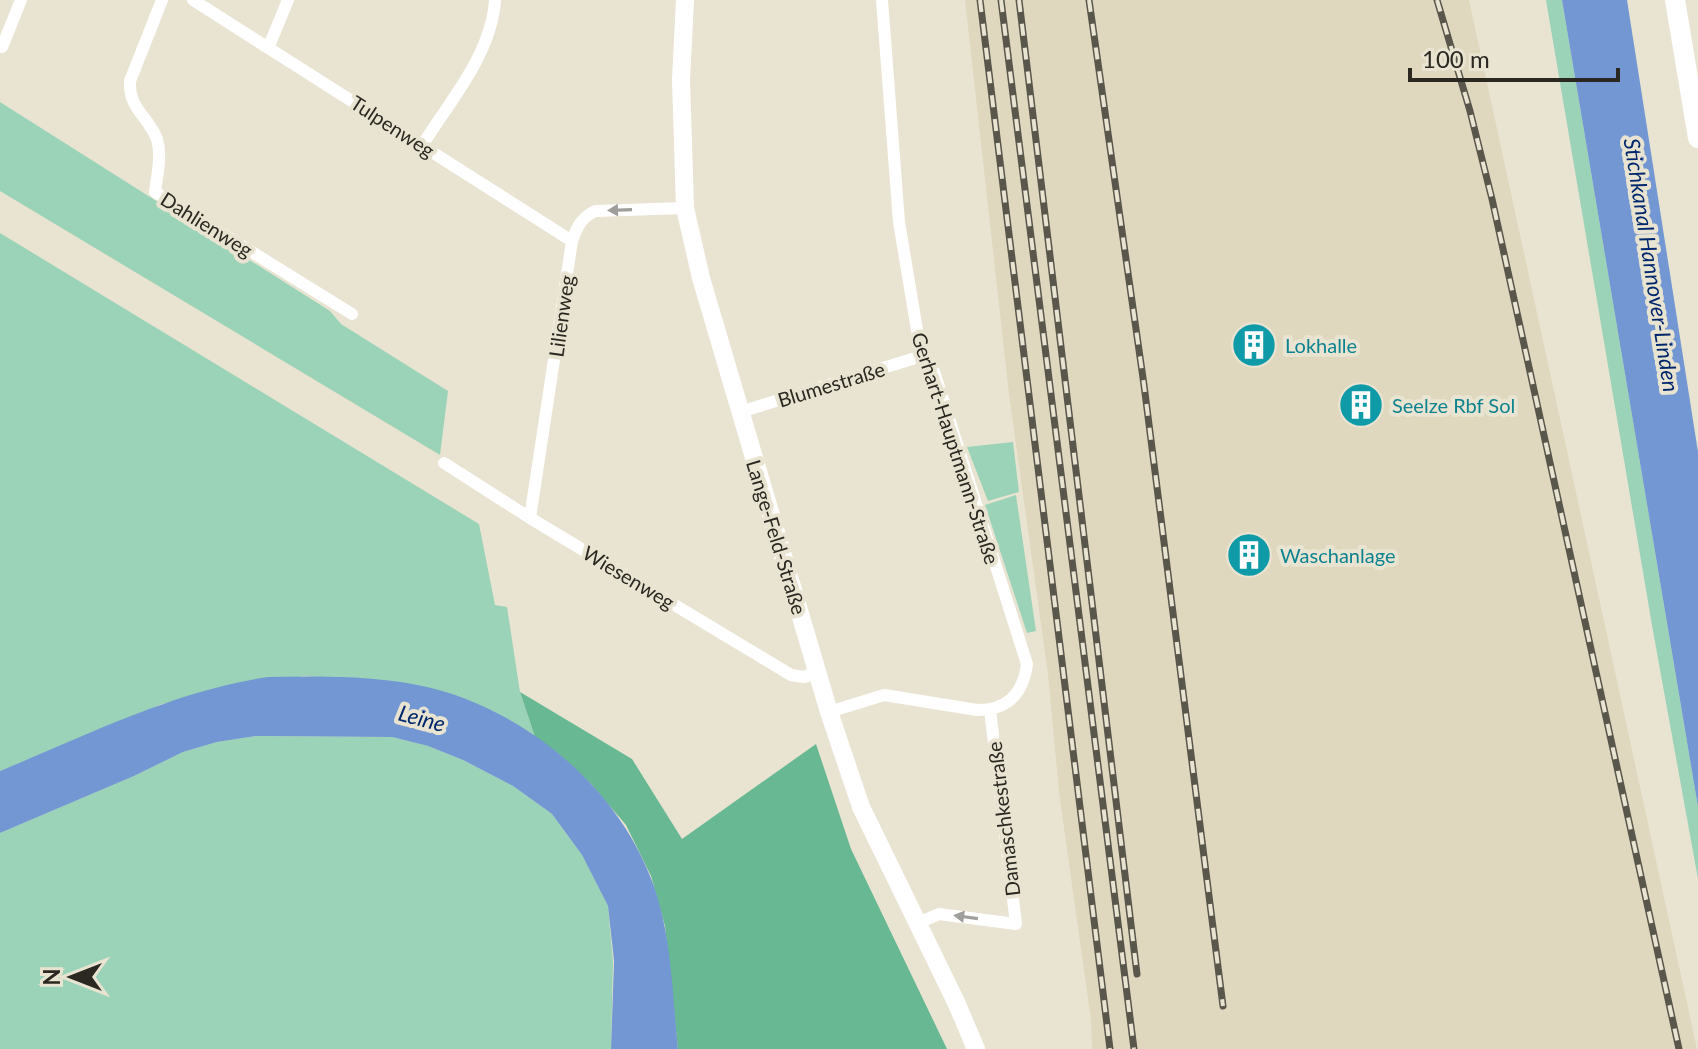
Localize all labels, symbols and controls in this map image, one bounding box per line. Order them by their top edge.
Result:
scale bar [1410,32,1618,82]
text: 100 m [1422,44,1490,73]
street label: Tulpenweg [347,90,439,162]
water label: Stichkanal Hannover-Linden [1619,136,1685,394]
street label: Dahlienweg [157,186,257,262]
one-way arrow [607,204,632,217]
street label: Lilienweg [543,273,579,359]
building icon: Lokhalle [1230,321,1278,369]
street label: Gerhart-Hauptmann-Straße [907,329,1005,567]
place label: Lokhalle [1285,333,1357,357]
street label: Blumestraße [775,356,887,412]
building icon: Seelze Rbf Sol [1337,381,1385,429]
place label: Seelze Rbf Sol [1392,393,1515,417]
street label: Lange-Feld-Straße [742,457,812,617]
building icon: Waschanlage [1225,531,1273,579]
street label: Wiesenweg [579,540,679,614]
place label: Waschanlage [1280,543,1395,567]
water label: Leine [396,699,448,737]
street label: Damaschkestraße [982,740,1024,898]
one-way arrow [953,910,978,923]
north arrow [32,937,112,1017]
text: N [38,969,65,985]

